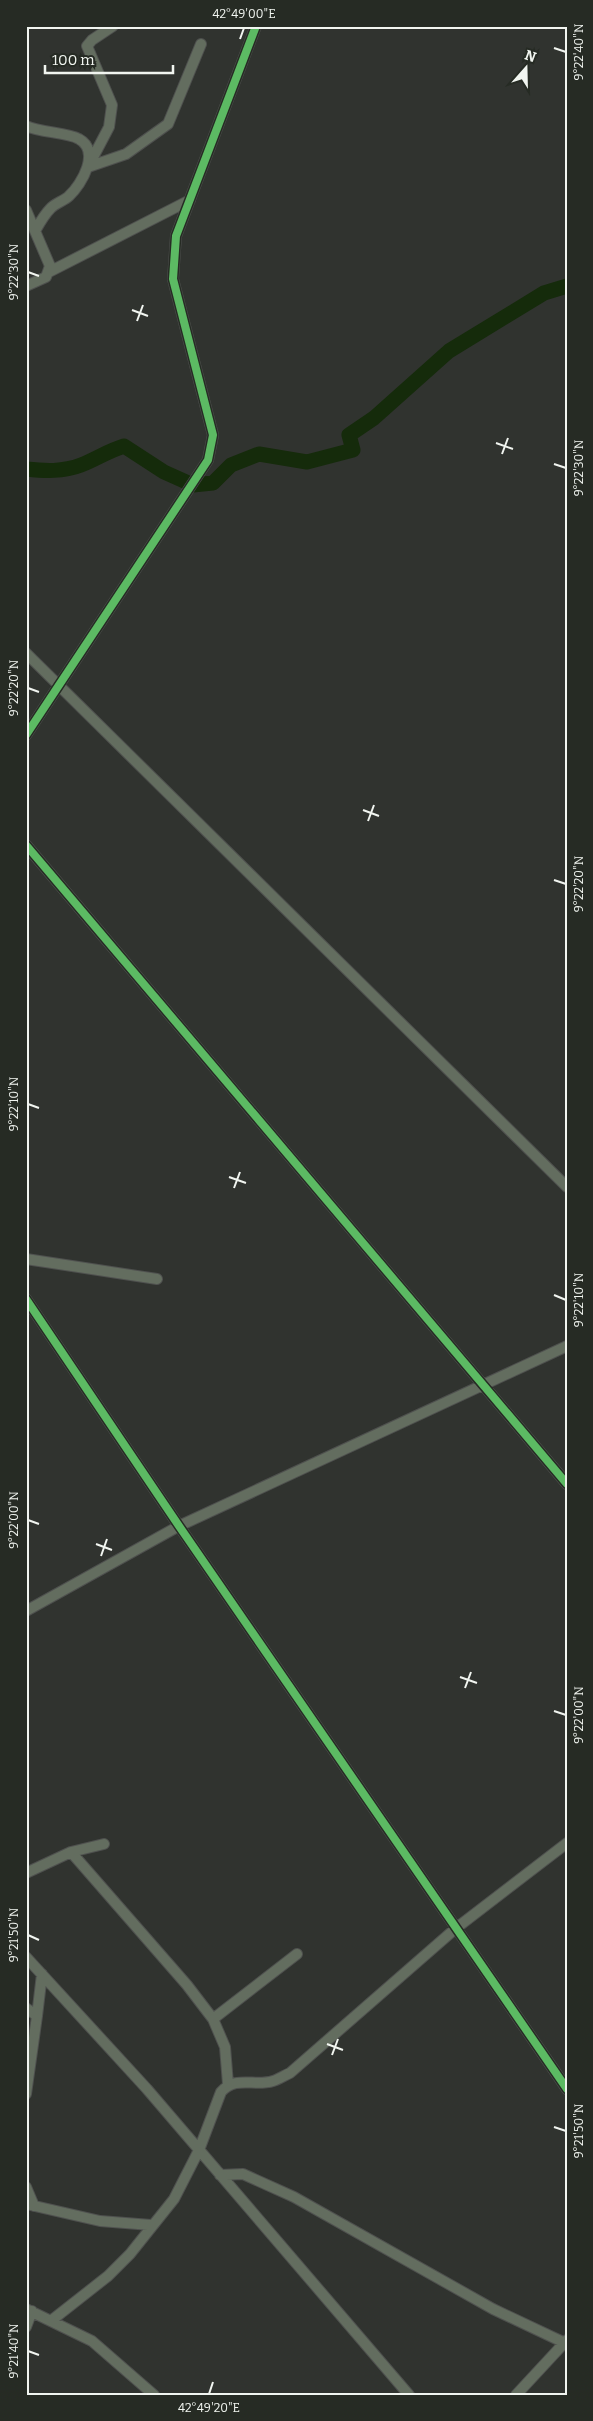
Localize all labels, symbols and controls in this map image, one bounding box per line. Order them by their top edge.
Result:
text: 42°49'00"E [212,7,276,21]
text: 9°22'40"N [572,23,586,80]
scale bar [45,42,172,74]
north arrow [500,42,550,92]
text: N [522,46,538,66]
text: 100 m [52,51,95,69]
text: 9°22'30"N [7,243,21,300]
text: 9°22'30"N [572,439,586,496]
text: 9°22'20"N [7,659,21,716]
text: 9°22'20"N [572,855,586,912]
text: 9°22'10"N [7,1076,21,1131]
text: 9°22'10"N [572,1272,586,1327]
text: 9°22'00"N [7,1491,21,1549]
text: 9°22'00"N [572,1686,586,1744]
text: 9°21'50"N [7,1907,21,1962]
text: 9°21'50"N [572,2103,586,2158]
text: 9°21'40"N [7,2323,21,2379]
text: 42°49'20"E [178,2401,240,2415]

